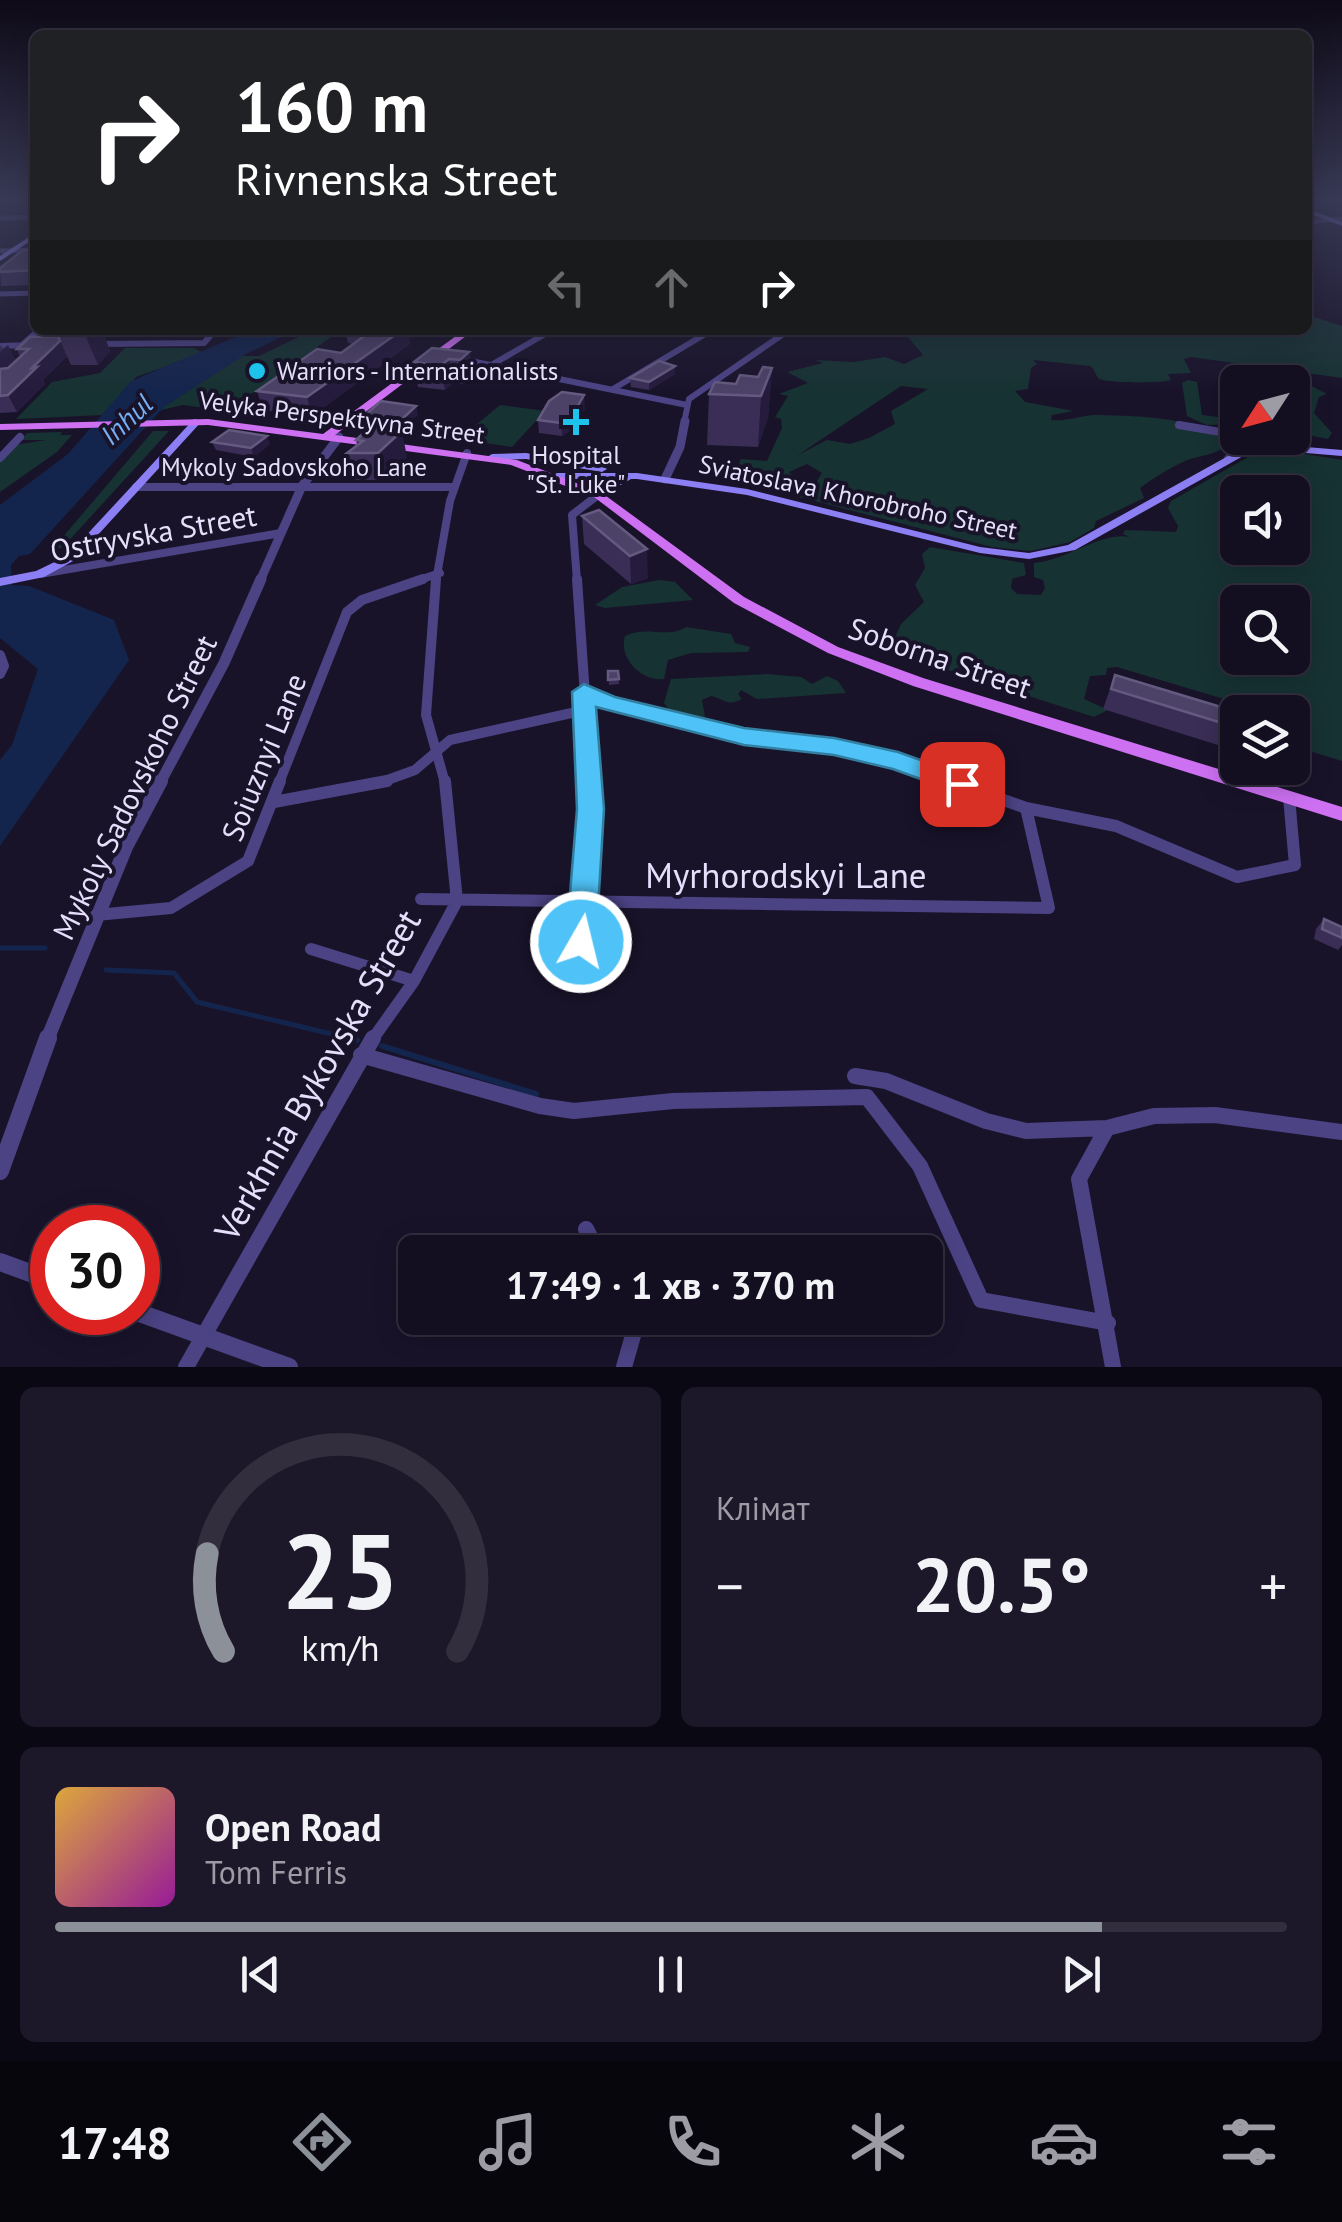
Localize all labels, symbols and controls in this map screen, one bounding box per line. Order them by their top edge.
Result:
text: 160 m [235,61,428,151]
icon: right [70,70,200,200]
text: Rivnenska Street [235,149,557,207]
icon: left [539,260,594,315]
icon: ahead [644,260,699,315]
icon: right [749,260,804,315]
place label: Warriors - Internationalists [277,355,558,387]
marker: Warriors - Internationalists [246,360,268,382]
north arrow [1220,365,1310,455]
map controls [1220,365,1310,785]
street label: Velyka Perspektyvna Street [196,383,487,450]
water label: Inhul [92,385,161,453]
marker: Hospital "St. Luke" [563,409,589,435]
place label: Hospital "St. Luke" [527,439,625,500]
street label: Sviatoslava Khorobroho Street [696,448,1021,547]
street label: Mykoly Sadovskoho Lane [161,451,427,483]
button: sound [1220,475,1310,565]
street label: Ostryvska Street [47,495,259,569]
button: search [1220,585,1310,675]
street label: Soborna Street [844,608,1036,706]
street label: Mykoly Sadovskoho Street [43,628,225,946]
street label: Soiuznyi Lane [212,667,314,847]
button: layers [1220,695,1310,785]
pin [920,742,1005,827]
icon: arrive [935,757,990,812]
street label: Myrhorodskyi Lane [645,852,927,898]
position arrow [529,890,633,994]
street label: Verkhnia Bykovska Street [203,901,431,1250]
speed limit sign: 30 [30,1205,160,1335]
text: 17:49 · 1 хв · 370 m [506,1260,835,1309]
text: Клімат [716,1487,809,1529]
text: 25 [282,1503,399,1638]
text: 20.5° [912,1536,1091,1633]
text: − [716,1550,744,1621]
text: + [1259,1550,1287,1621]
text: km/h [301,1625,380,1671]
text: Open Road [205,1802,381,1851]
text: Tom Ferris [205,1851,347,1893]
icon: previous [233,1947,288,2002]
icon: pause [643,1947,698,2002]
icon: next [1054,1947,1109,2002]
icon: directions [287,2107,357,2177]
icon: music [473,2107,543,2177]
icon: phone [658,2107,728,2177]
icon: climate [843,2107,913,2177]
icon: car [1029,2107,1099,2177]
icon: filters [1214,2107,1284,2177]
text: 17:48 [58,2113,172,2171]

